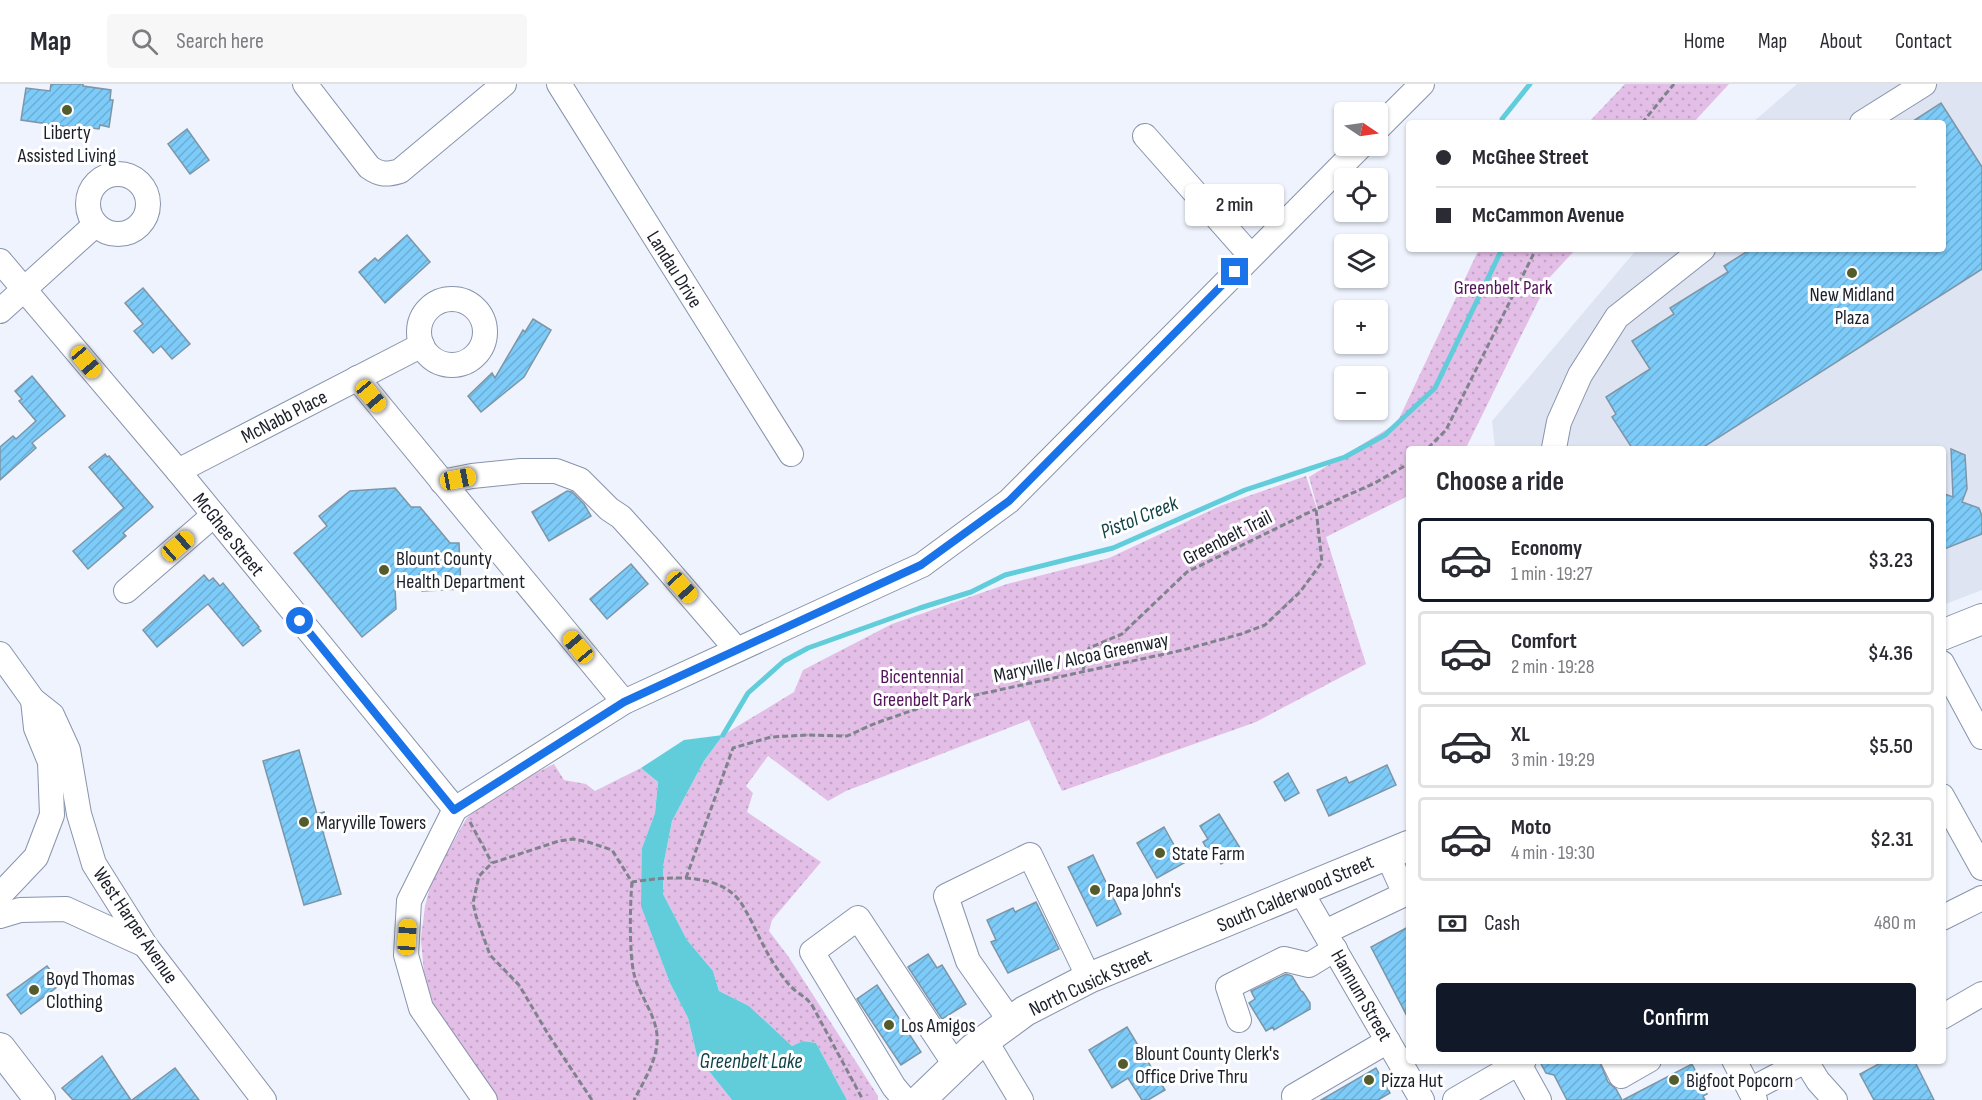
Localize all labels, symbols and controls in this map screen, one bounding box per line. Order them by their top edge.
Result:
search box [107,14,527,68]
text: Map [30,25,71,58]
icon: search [128,25,161,58]
text: Search here [176,28,264,55]
text: Home [1684,29,1725,54]
text: Map [1758,29,1787,54]
text: About [1820,29,1862,54]
text: Contact [1895,29,1952,54]
north arrow [1334,102,1388,156]
map controls [1334,102,1388,420]
marker: Liberty Assisted Living [60,103,74,117]
place label: Liberty Assisted Living [17,121,116,168]
text: McGhee Street [1472,144,1589,171]
button: locate [1334,168,1388,222]
callout: 2 min [1186,185,1284,227]
text: 2 min [1216,193,1253,217]
text: McCammon Avenue [1472,202,1624,229]
street label: Landau Drive [641,227,707,312]
button: layers [1334,234,1388,288]
route end [1221,258,1248,285]
marker: New Midland Plaza [1845,266,1859,280]
park label: Greenbelt Park [1454,276,1553,300]
place label: New Midland Plaza [1810,283,1894,330]
button: + [1334,300,1388,354]
car [68,342,104,382]
button: − [1334,366,1388,420]
car [353,376,389,416]
street label: McNabb Place [237,385,332,449]
text: Choose a ride [1436,466,1564,498]
car [439,467,477,491]
street label: McGhee Street [187,488,269,581]
water label: Pistol Creek [1097,490,1183,544]
street label: Greenbelt Trail [1179,505,1276,571]
car [159,527,197,565]
icon: car [1439,533,1493,587]
text: Economy [1511,535,1582,562]
place label: Blount County Health Department [396,547,525,594]
text: $3.23 [1868,547,1913,574]
text: 1 min · 19:27 [1511,562,1593,586]
marker: Blount County Health Department [377,563,391,577]
car [663,568,701,606]
route start [286,607,313,634]
icon: car [1439,626,1493,680]
car [560,627,596,667]
street label: Maryville / Alcoa Greenway [992,628,1171,688]
text: Comfort [1511,628,1577,655]
text: $4.36 [1868,640,1913,667]
text: 2 min · 19:28 [1511,655,1595,679]
park label: Bicentennial Greenbelt Park [873,665,972,712]
icon: car [1439,719,1493,773]
text: XL [1511,721,1530,748]
text: $5.50 [1868,733,1913,760]
text: 3 min · 19:29 [1511,748,1595,772]
place label: Maryville Towers [316,811,426,835]
icon: car [1439,812,1493,866]
text: Moto [1511,814,1551,841]
marker: Maryville Towers [297,815,311,829]
text: $2.31 [1870,826,1913,853]
text: 4 min · 19:30 [1511,841,1595,865]
place label: State Farm [1172,842,1245,866]
marker: State Farm [1153,846,1167,860]
street label: South Calderwood Street [1214,850,1377,938]
street label: West Harper Avenue [87,863,183,988]
place label: Papa John's [1107,879,1181,903]
marker: Papa John's [1088,883,1102,897]
icon: cash [1436,907,1469,940]
text: Cash [1484,910,1520,937]
text: 480 m [1874,911,1916,935]
car [397,918,417,956]
street label: North Cusick Street [1025,944,1155,1022]
street label: Hannum Street [1325,946,1397,1045]
place label: Boyd Thomas Clothing [46,967,135,1014]
marker: Boyd Thomas Clothing [27,983,41,997]
button: Confirm [1436,983,1916,1052]
place label: Los Amigos [901,1014,976,1038]
marker: Los Amigos [882,1018,896,1032]
place label: Blount County Clerk's Office Drive Thru [1135,1042,1279,1089]
water label: Greenbelt Lake [700,1049,802,1074]
marker: Blount County Clerk's Office Drive Thru [1116,1057,1130,1071]
place label: Pizza Hut [1381,1069,1443,1093]
place label: Bigfoot Popcorn [1686,1069,1793,1093]
marker: Pizza Hut [1362,1073,1376,1087]
marker: Bigfoot Popcorn [1667,1073,1681,1087]

